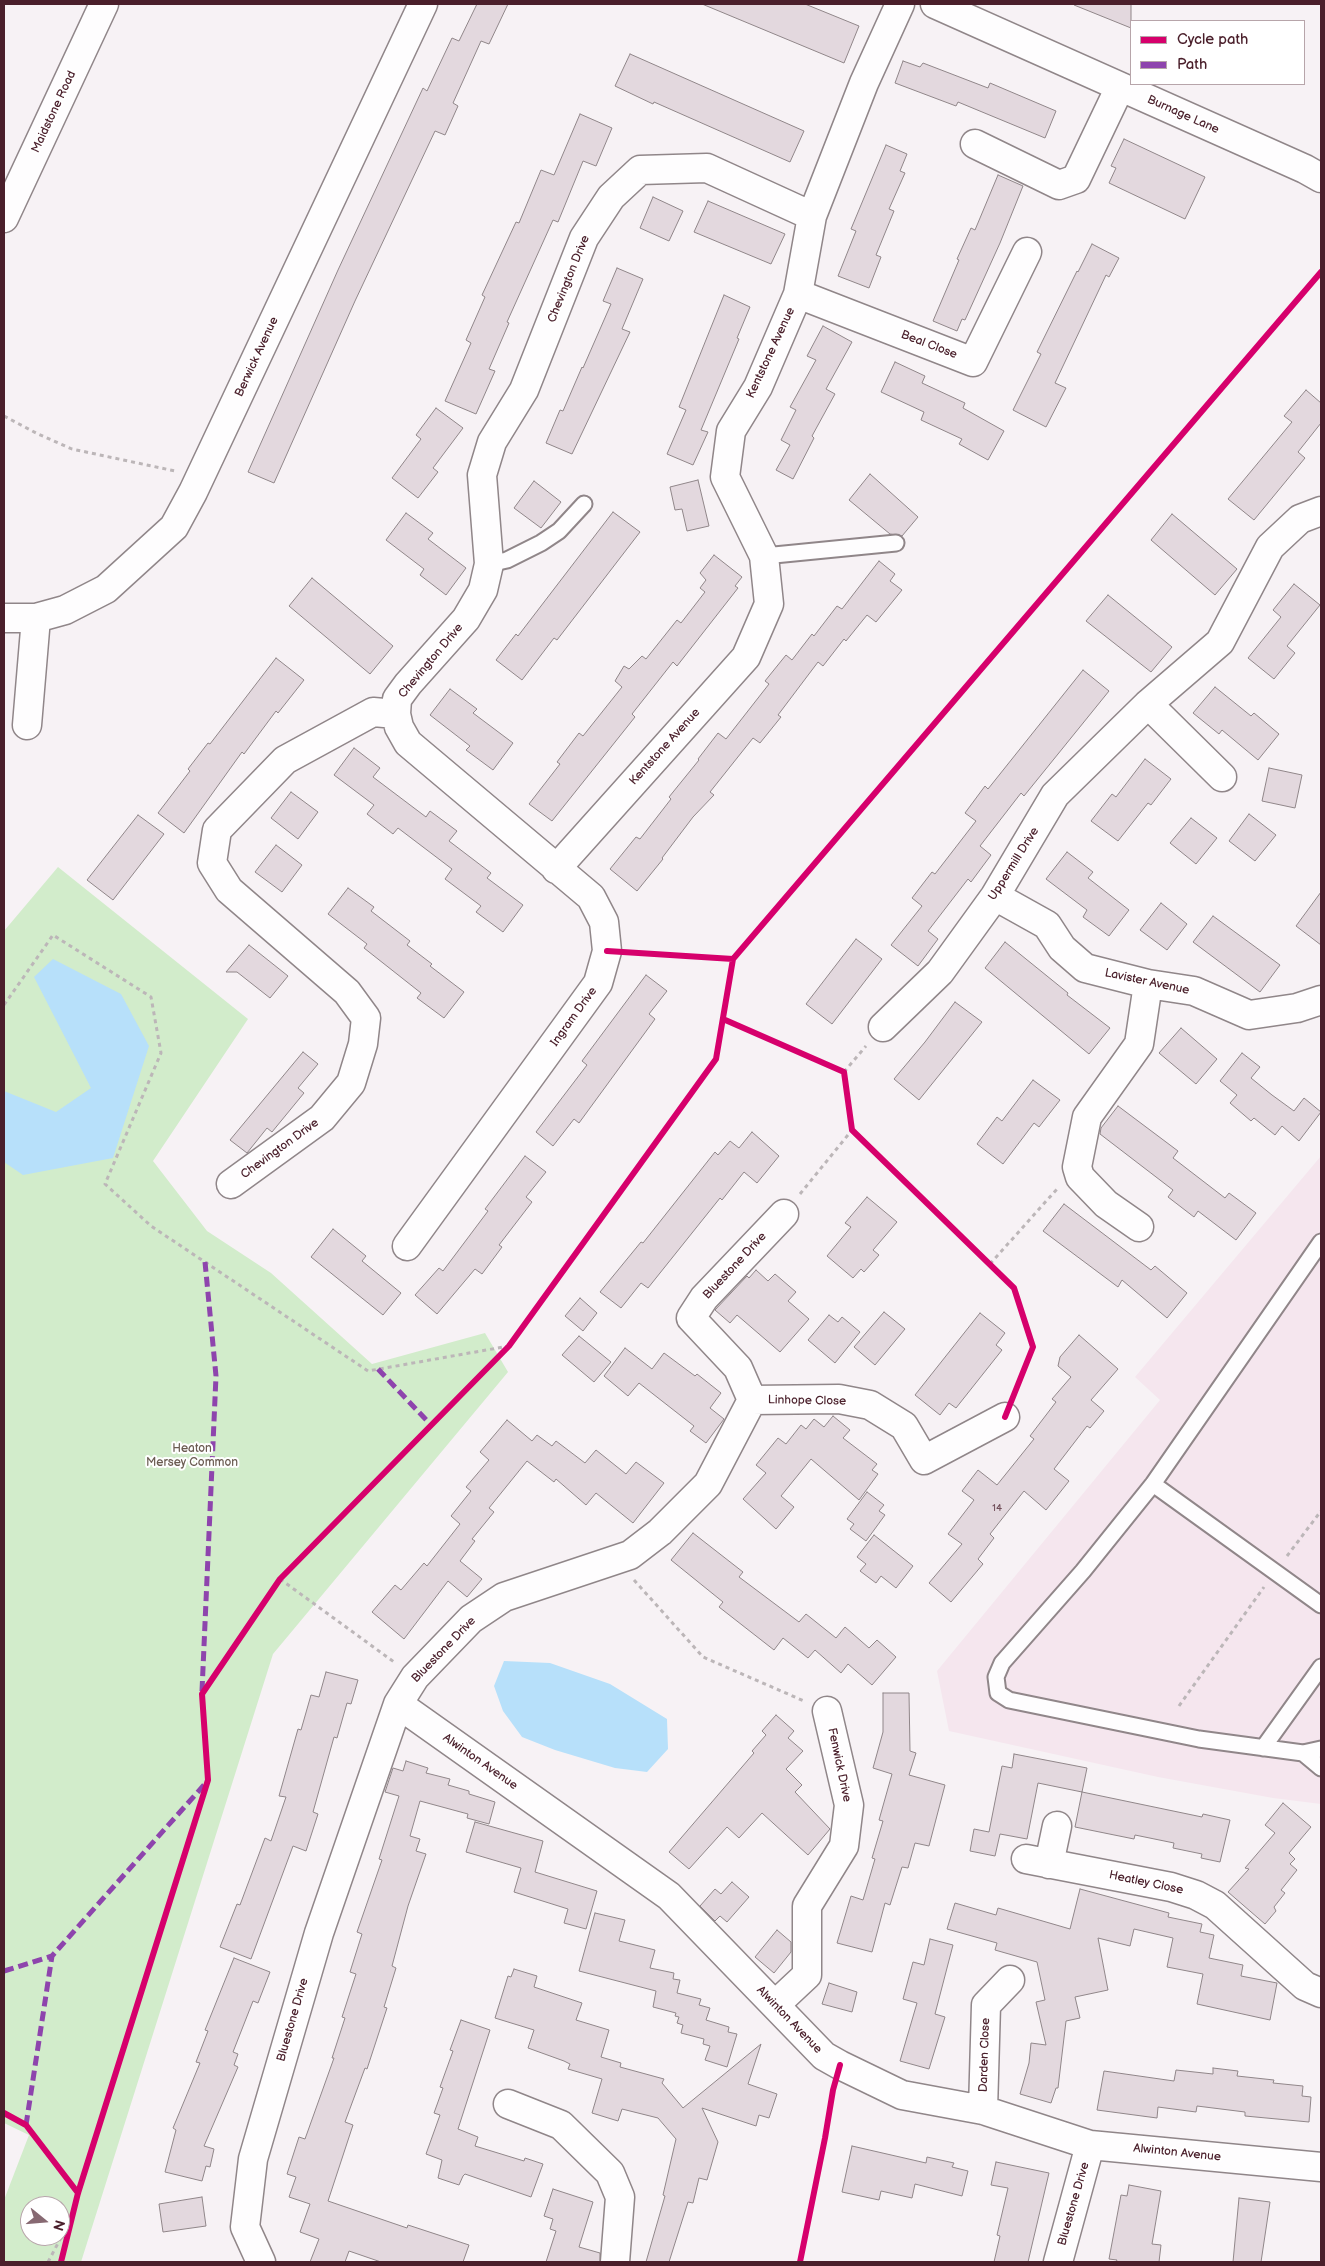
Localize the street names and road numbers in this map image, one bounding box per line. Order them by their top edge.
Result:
street label: Maidstone Road [29,69,79,155]
street label: Burnage Lane [1145,93,1221,137]
street label: Chevington Drive [545,233,593,325]
street label: Kentstone Avenue [744,305,798,401]
street label: Berwick Avenue [232,315,282,399]
street label: Beal Close [899,328,959,362]
street label: Chevington Drive [396,621,466,701]
street label: Kentstone Avenue [627,706,703,788]
street label: Uppermill Drive [986,825,1042,903]
street label: Lavister Avenue [1103,966,1191,998]
street label: Ingram Drive [548,985,600,1049]
street label: Chevington Drive [238,1116,322,1182]
street label: Bluestone Drive [700,1230,770,1302]
street label: Linhope Close [768,1393,846,1409]
street label: Bluestone Drive [409,1614,479,1686]
street label: Fenwick Drive [824,1727,854,1803]
street label: Alwinton Avenue [440,1731,520,1793]
street label: Heatley Close [1108,1868,1184,1898]
street label: Bluestone Drive [274,1977,312,2063]
street label: Alwinton Avenue [753,1983,825,2057]
street label: Darden Close [977,2018,993,2092]
street label: Alwinton Avenue [1132,2141,1222,2165]
street label: Bluestone Drive [1055,2161,1093,2247]

